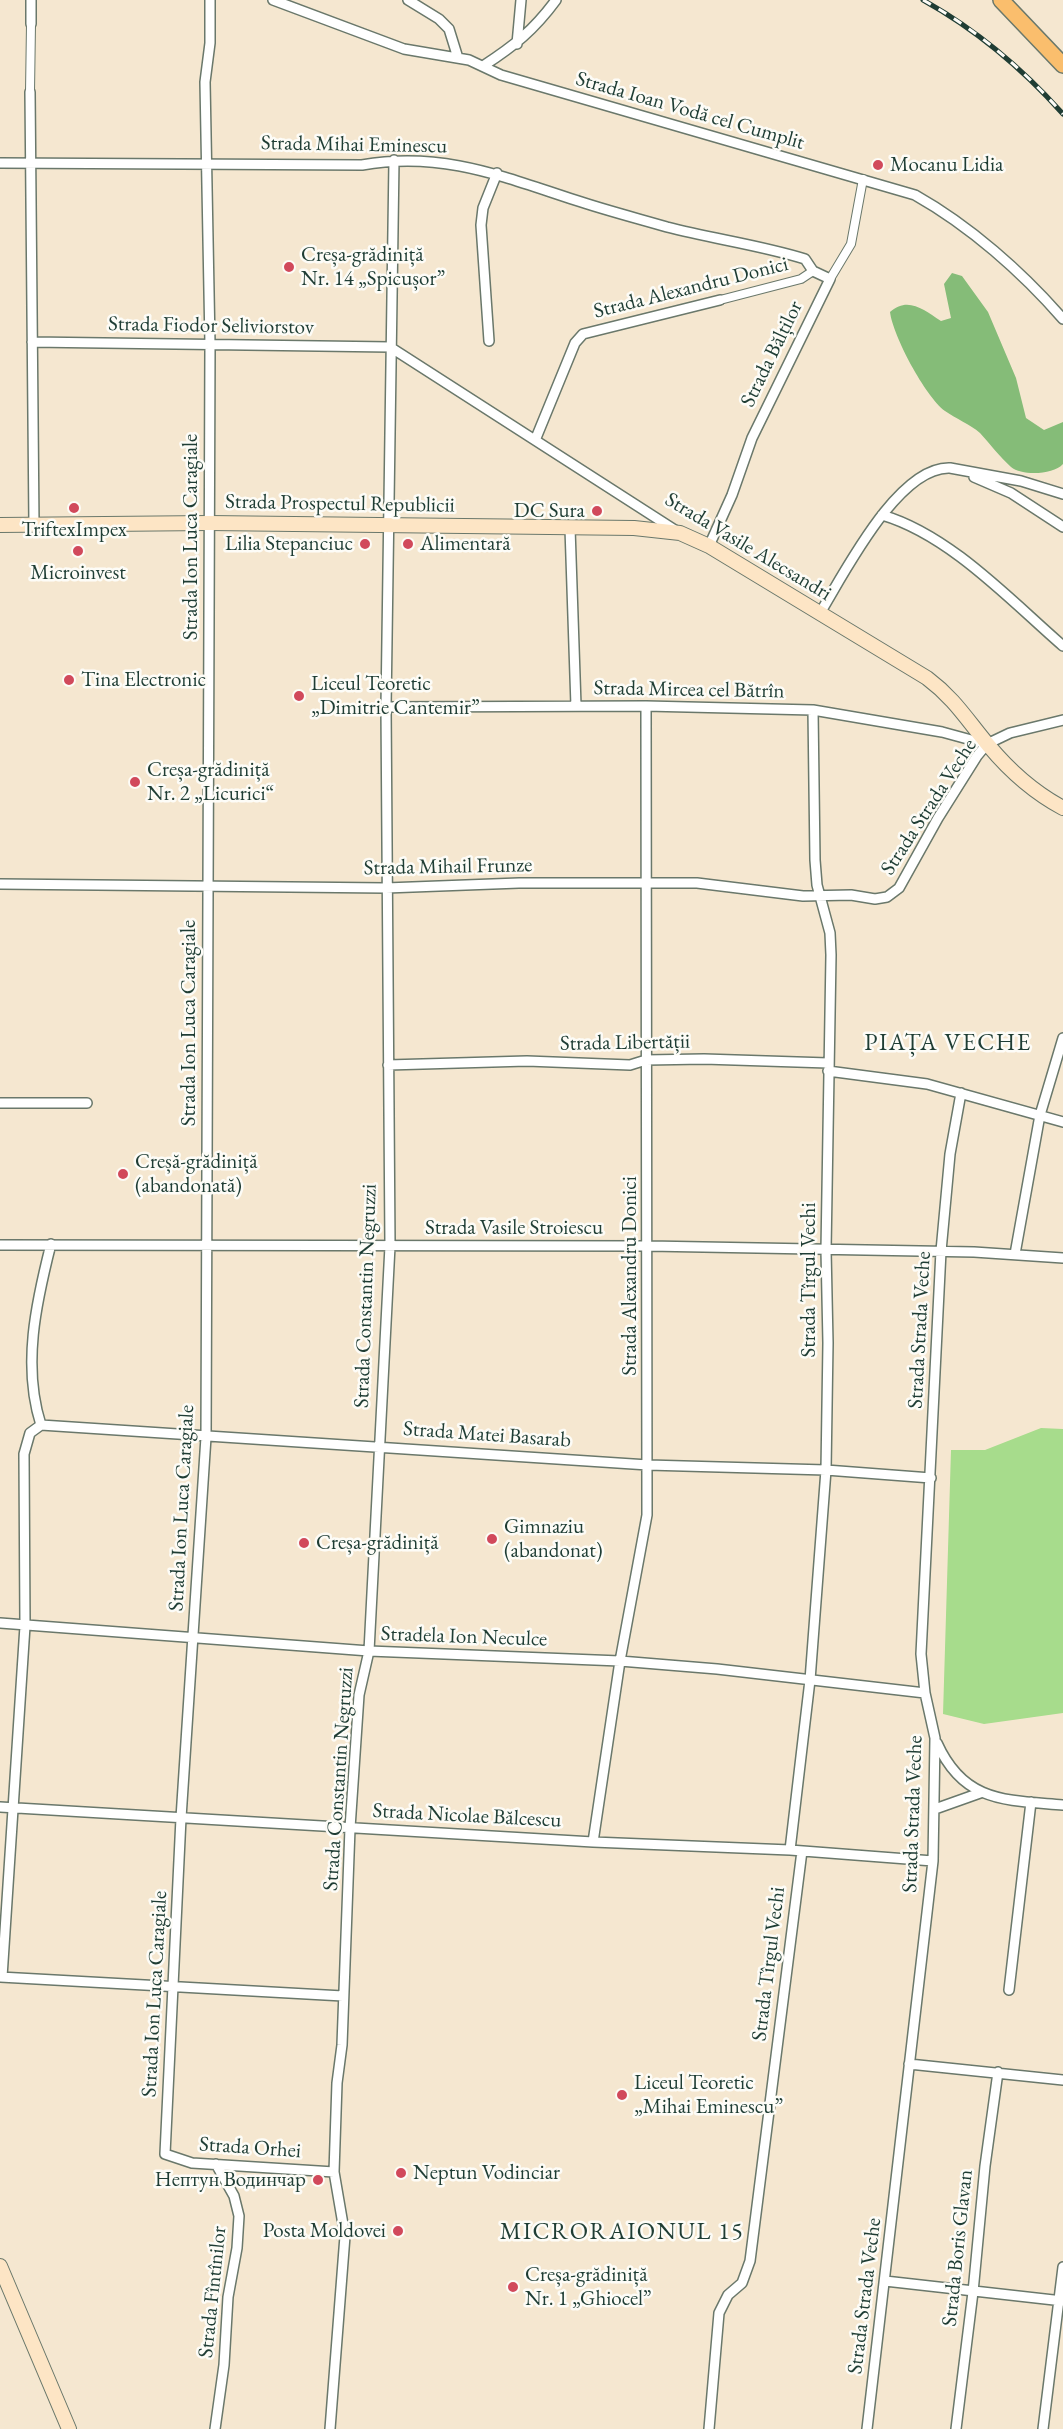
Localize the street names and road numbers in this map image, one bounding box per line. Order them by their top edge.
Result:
street label: Strada Ioan Vodă cel Cumplit [573,66,807,156]
street label: Strada Mihai Eminescu [261,131,447,159]
street label: Strada Alexandru Donici [591,252,791,324]
street label: Strada Bălților [735,297,809,411]
street label: Strada Fiodor Seliviorstov [108,312,314,340]
street label: Strada Ion Luca Caragiale [178,434,204,640]
street label: Strada Vasile Alecsandri [660,487,836,607]
street label: Strada Prospectul Republicii [225,489,455,519]
street label: Strada Mircea cel Bătrîn [593,676,785,704]
street label: Strada Strada Veche [876,734,982,880]
street label: Strada Mihail Frunze [363,853,533,881]
street label: Strada Ion Luca Caragiale [176,920,202,1126]
street label: Strada Libertății [560,1029,690,1057]
street label: Strada Alexandru Donici [617,1176,643,1376]
street label: Strada Constantin Negruzzi [349,1184,383,1408]
street label: Strada Tîrgul Vechi [796,1202,822,1358]
street label: Strada Vasile Stroiescu [425,1215,603,1241]
street label: Strada Strada Veche [903,1251,937,1409]
street label: Strada Ion Luca Caragiale [164,1404,200,1612]
street label: Strada Matei Basarab [402,1417,572,1453]
street label: Stradela Ion Neculce [380,1622,548,1652]
street label: Strada Constantin Negruzzi [319,1666,359,1892]
street label: Strada Strada Veche [898,1735,928,1893]
street label: Strada Nicolae Bălcescu [372,1798,562,1834]
street label: Strada Tîrgul Vechi [747,1885,791,2043]
street label: Strada Ion Luca Caragiale [137,1890,173,2098]
street label: Strada Orhei [198,2132,302,2164]
street label: Strada Boris Glavan [937,2168,979,2328]
street label: Strada Strada Veche [843,2216,887,2376]
street label: Strada Fîntînilor [194,2225,232,2359]

